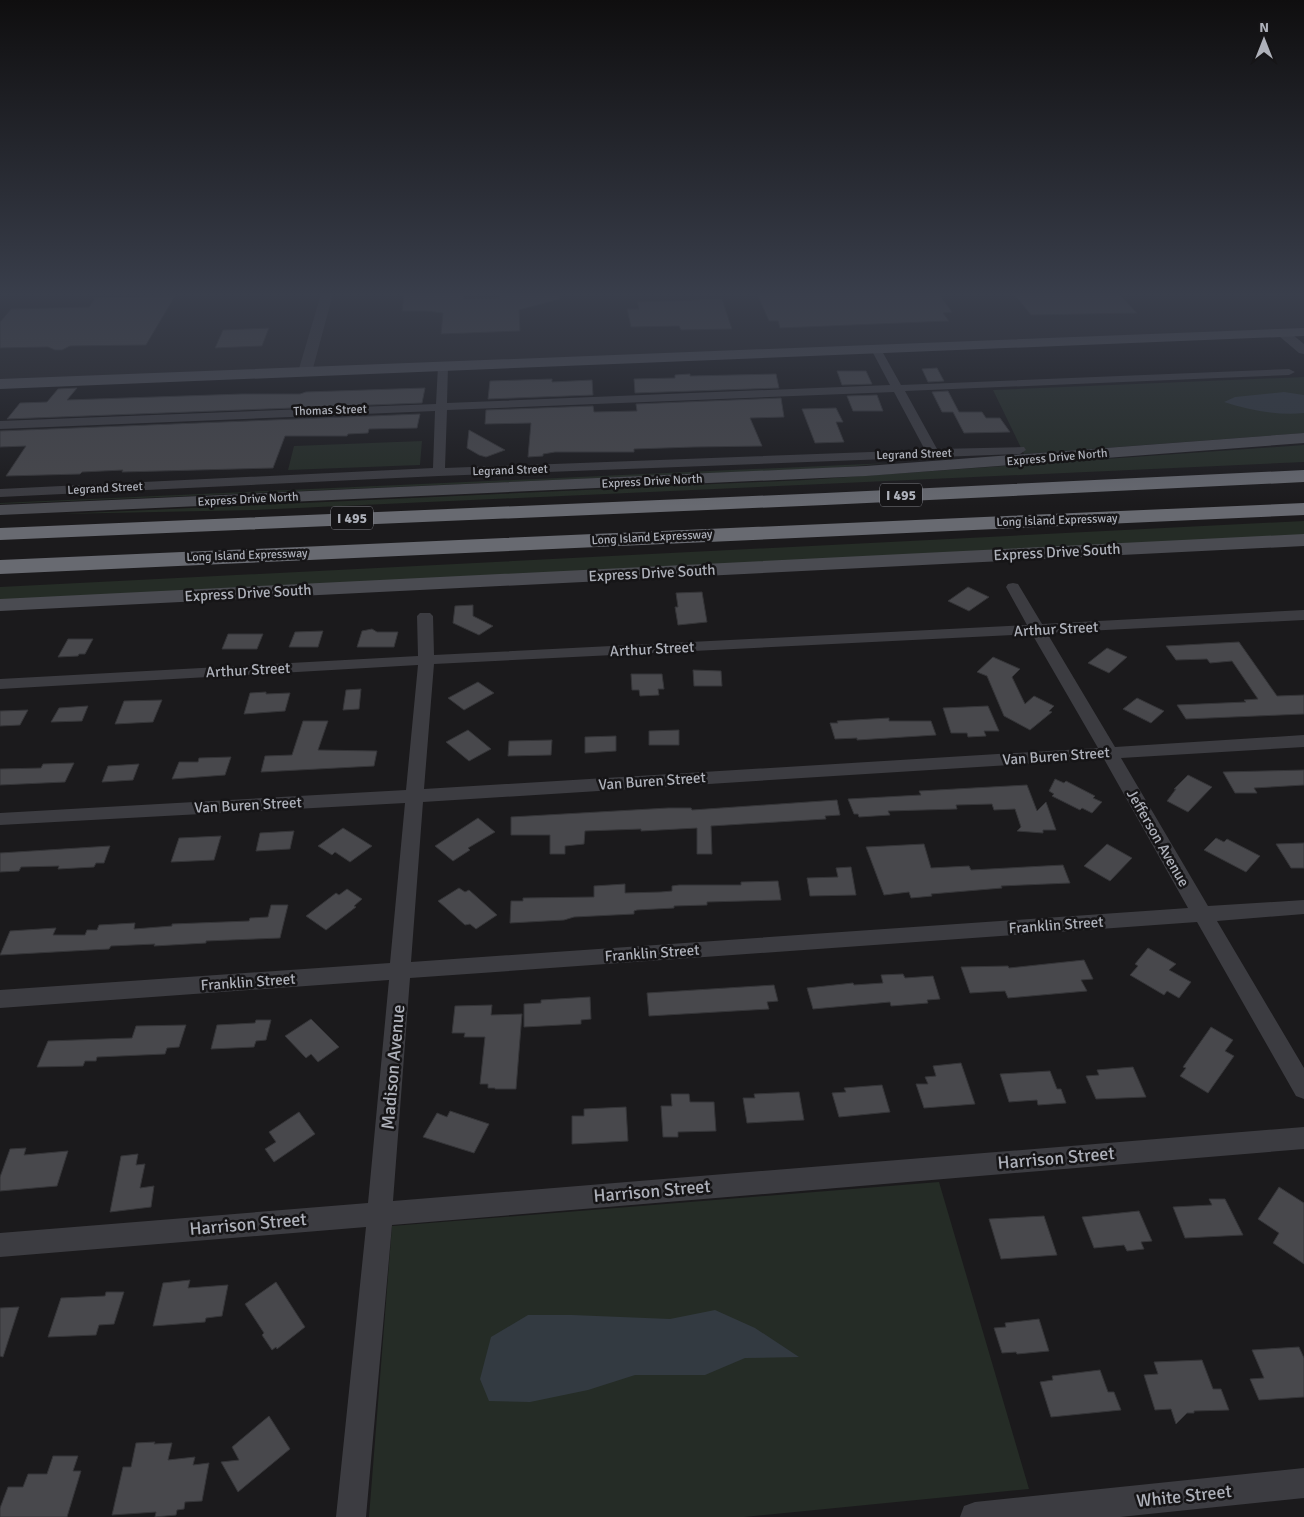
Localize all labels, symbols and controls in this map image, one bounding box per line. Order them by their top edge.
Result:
north arrow [1239,15,1289,65]
text: N [1259,19,1269,36]
street label: Thomas Street [293,402,367,419]
street label: Legrand Street [876,446,952,463]
street label: Express Drive North [1006,446,1108,469]
street label: Legrand Street [472,462,548,479]
street label: Express Drive North [601,471,703,492]
street label: Legrand Street [67,479,143,498]
road number: I 495 [880,484,922,506]
street label: Express Drive North [197,489,299,510]
road number: I 495 [331,506,373,530]
street label: Long Island Expressway [996,511,1118,530]
street label: Long Island Expressway [591,527,713,548]
street label: Express Drive South [993,540,1121,564]
street label: Long Island Expressway [186,546,308,565]
street label: Express Drive South [588,561,716,585]
street label: Express Drive South [184,581,312,605]
street label: Arthur Street [1013,618,1099,640]
street label: Arthur Street [609,638,695,660]
street label: Arthur Street [205,659,291,681]
street label: Van Buren Street [1002,743,1110,769]
street label: Van Buren Street [598,768,706,794]
street label: Jefferson Avenue [1123,786,1193,890]
street label: Van Buren Street [194,793,302,817]
street label: Franklin Street [1008,913,1104,937]
street label: Franklin Street [604,941,700,965]
street label: Franklin Street [200,970,296,994]
street label: Madison Avenue [377,1004,409,1130]
street label: Harrison Street [996,1142,1116,1174]
street label: Harrison Street [592,1175,712,1207]
street label: Harrison Street [188,1208,308,1240]
street label: White Street [1135,1480,1233,1512]

